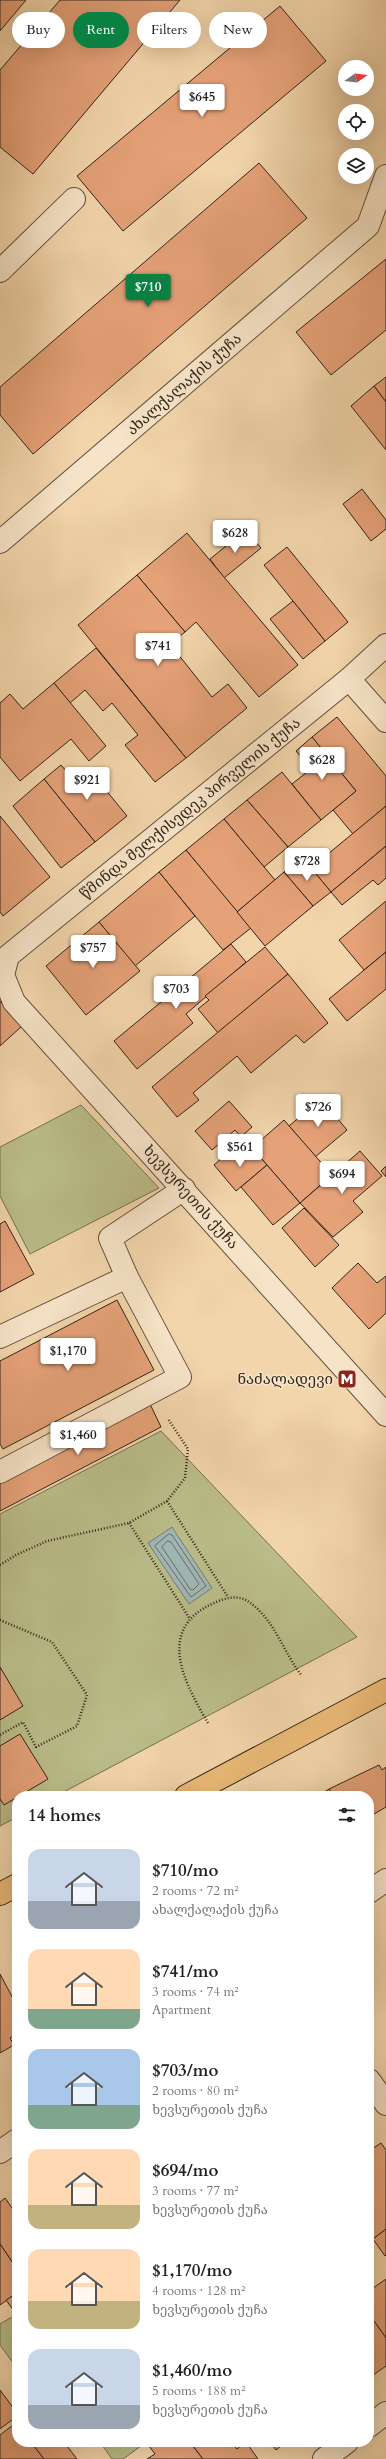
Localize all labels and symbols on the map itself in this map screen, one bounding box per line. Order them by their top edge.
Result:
north arrow [338,60,374,96]
pin: $645 [178,84,226,118]
pin: $710 [124,274,172,308]
street label: ახალქალაქის ქუჩა [122,329,246,439]
pin: $628 [211,520,259,554]
pin: $741 [134,633,182,667]
street label: წმინდა მელქისედეკ პირველის ქუჩა [76,713,304,903]
pin: $628 [298,747,346,781]
pin: $921 [63,767,111,801]
pin: $728 [283,848,331,882]
pin: $757 [69,935,117,969]
pin: $703 [152,976,200,1010]
pin: $726 [294,1094,342,1128]
pin: $561 [216,1134,264,1168]
street label: ხევსურეთის ქუჩა [139,1141,243,1253]
pin: $694 [318,1161,366,1195]
pin: $1,170 [35,1338,101,1372]
metro station icon: ნაძალადევი [336,1368,358,1390]
place label: ნაძალადევი [237,1369,333,1389]
pin: $1,460 [45,1422,111,1456]

